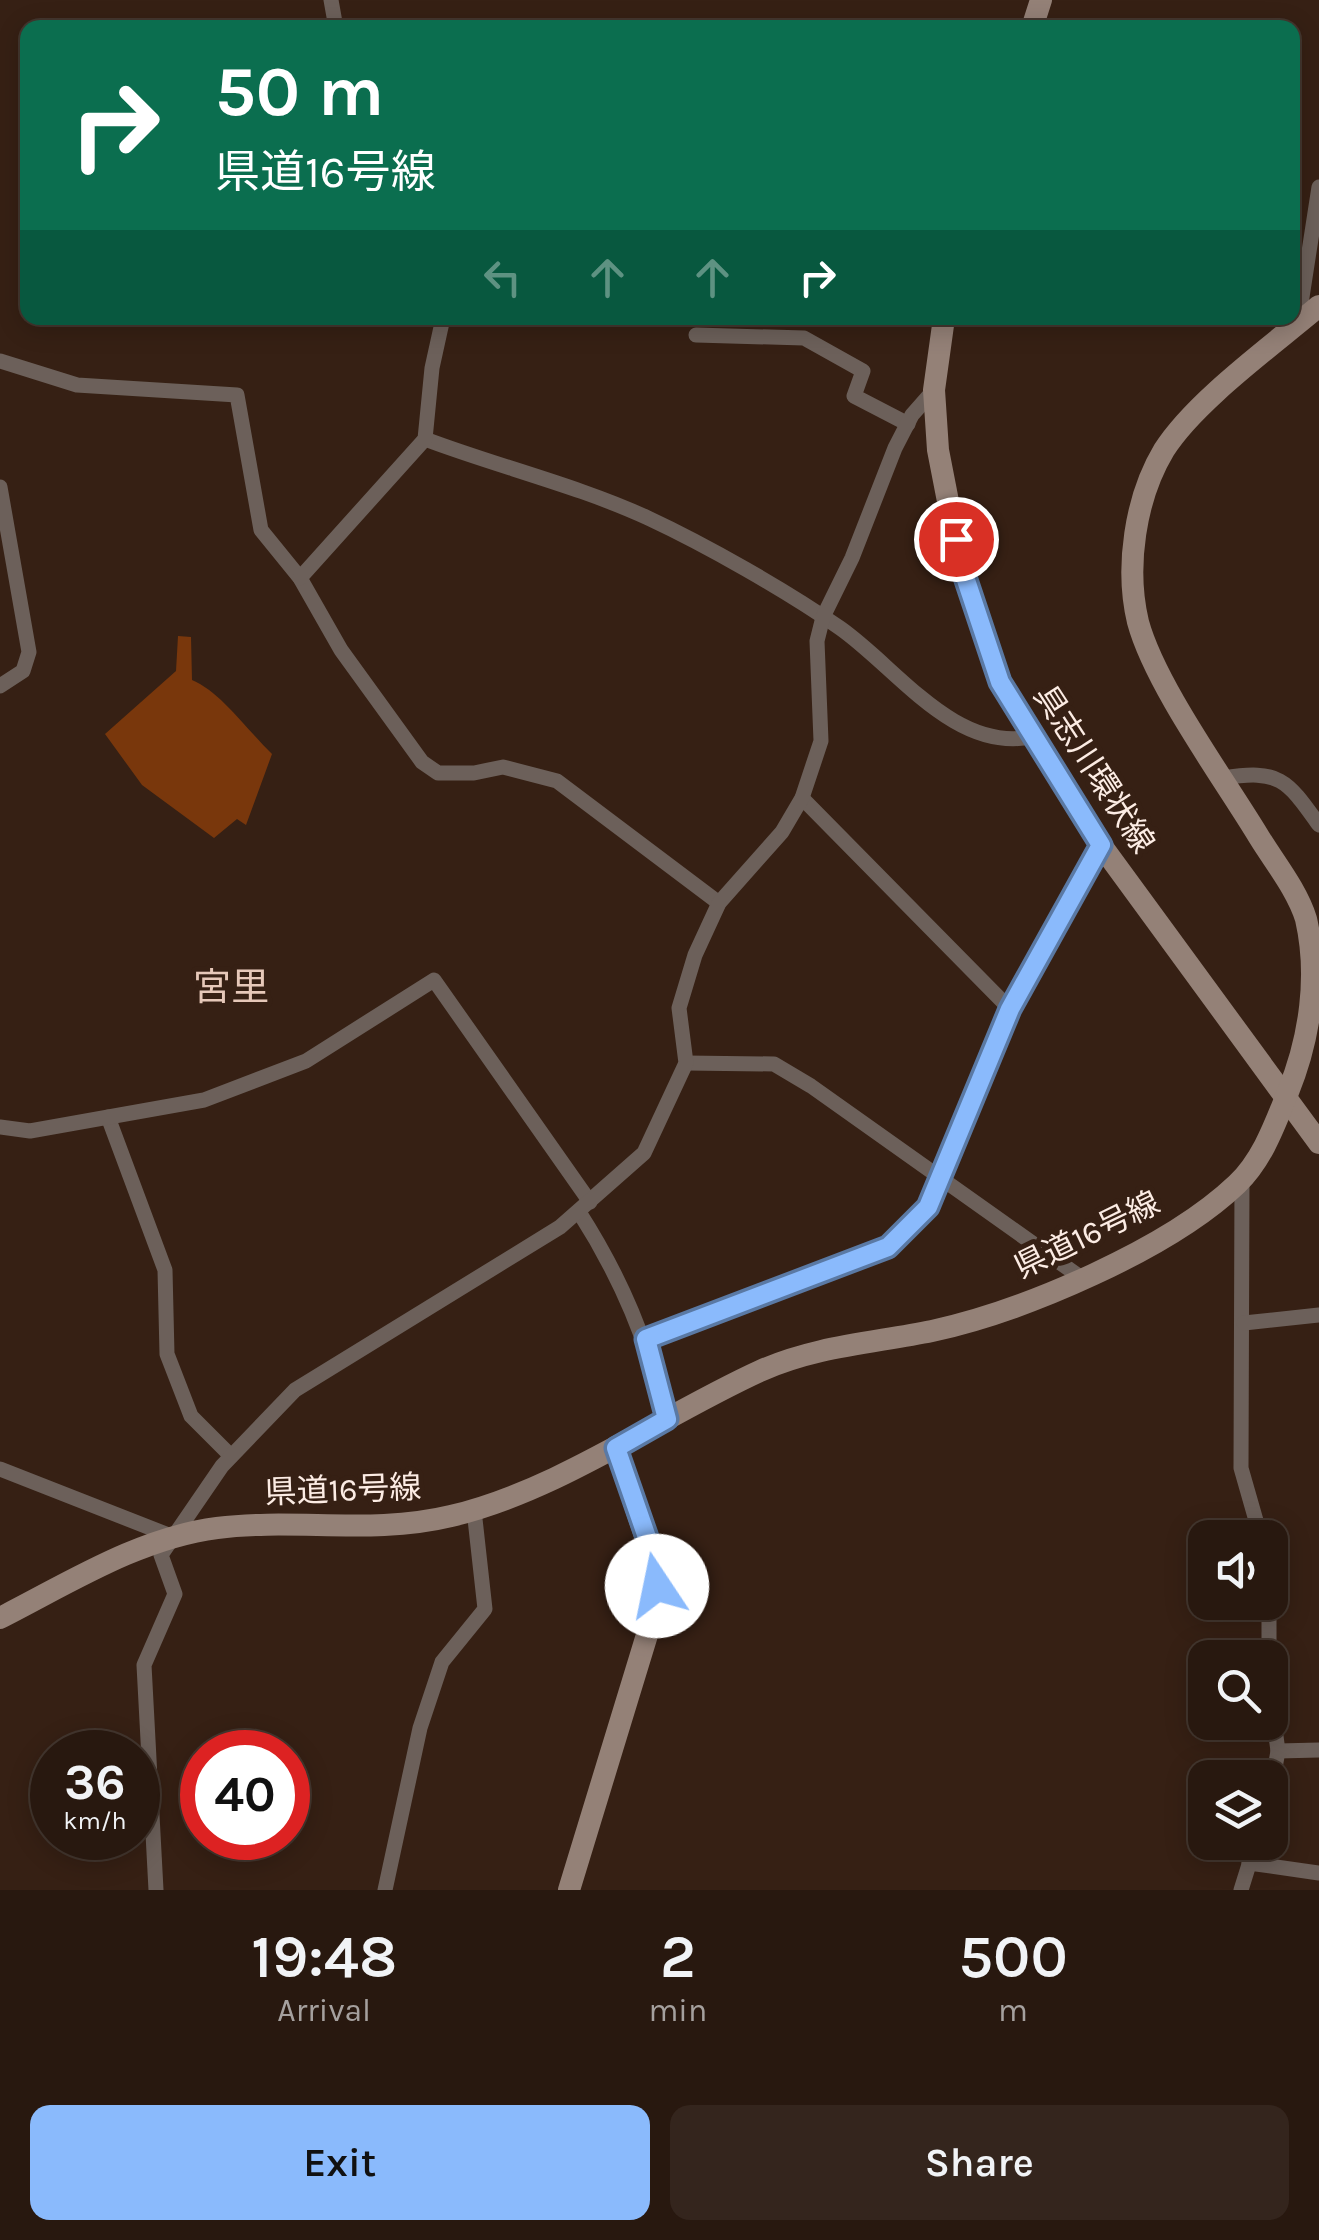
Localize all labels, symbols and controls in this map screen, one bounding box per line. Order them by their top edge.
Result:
text: 50 m [215,51,384,133]
icon: right [50,60,180,190]
text: 県道16号線 [215,146,436,198]
icon: left [475,250,530,305]
icon: ahead [580,250,635,305]
icon: ahead [685,250,740,305]
icon: right [790,250,845,305]
pin [914,497,999,582]
icon: arrive [929,512,984,567]
street label: 具志川環状線 [1026,678,1162,860]
district label: 宮里 [193,965,269,1010]
street label: 県道16号線 [1008,1184,1166,1286]
street label: 県道16号線 [264,1469,422,1511]
map controls [1188,1520,1288,1860]
button: sound [1188,1520,1288,1620]
position arrow [605,1534,709,1638]
button: search [1188,1640,1288,1740]
speed limit sign: 40 [180,1730,310,1860]
text: 36 [64,1753,126,1812]
button: layers [1188,1760,1288,1860]
text: km/h [63,1806,127,1835]
text: 19:48 [251,1922,397,1992]
text: 2 [660,1922,696,1992]
text: 500 [958,1922,1068,1992]
text: Arrival [277,1992,371,2029]
text: min [648,1992,707,2029]
text: m [998,1992,1028,2029]
button: Exit [30,2105,650,2220]
button: Share [670,2105,1289,2220]

